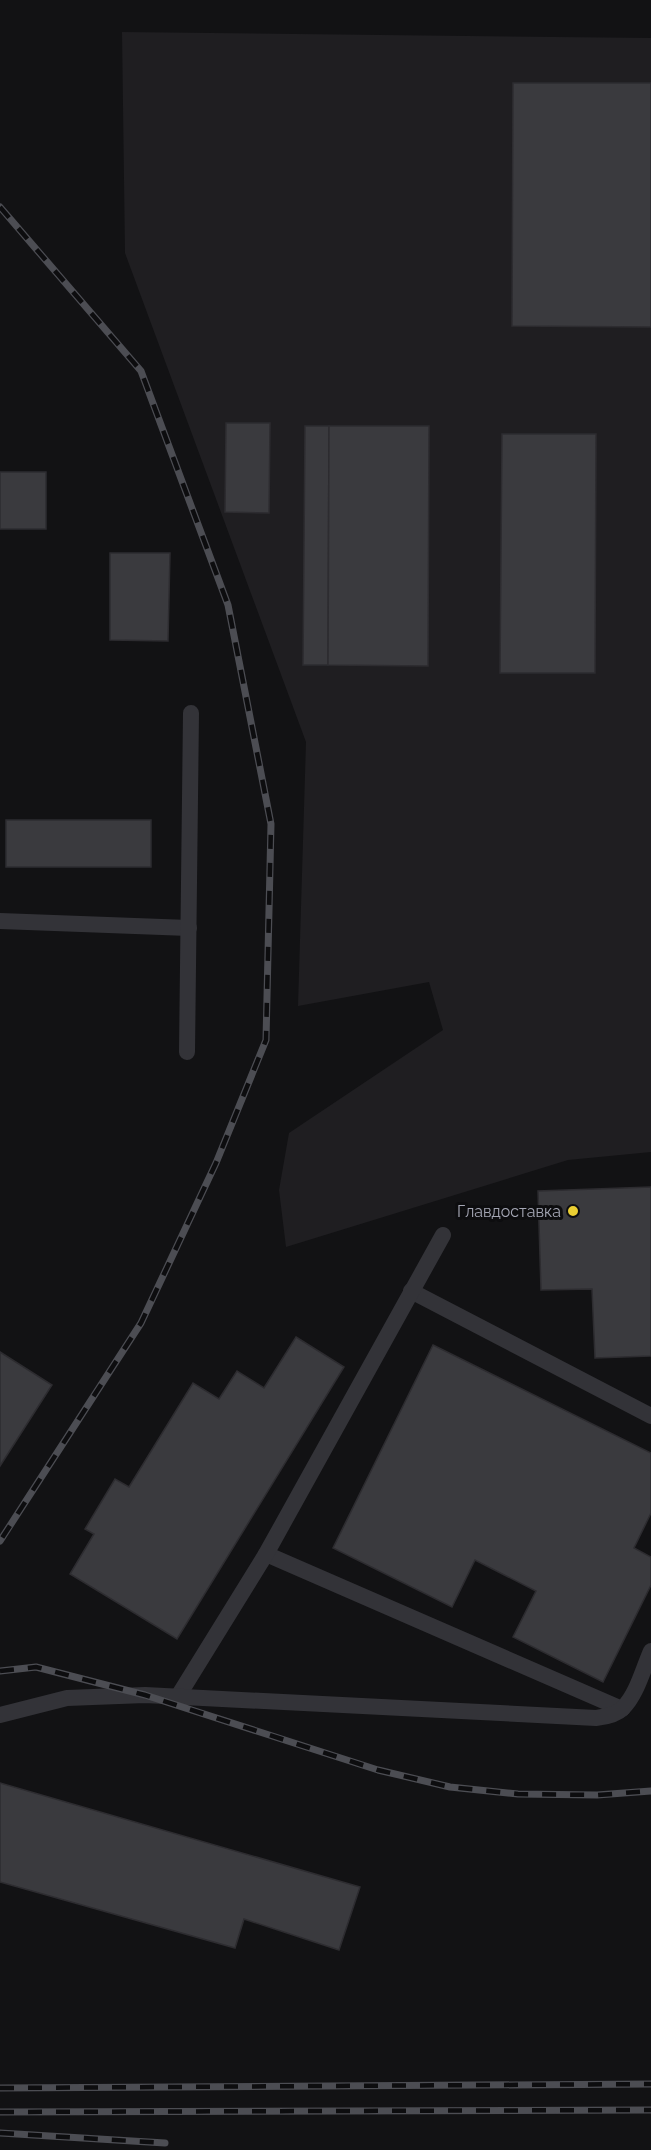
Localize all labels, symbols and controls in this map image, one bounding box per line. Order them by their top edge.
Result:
place label: Главдоставка [457,1202,561,1221]
marker: Главдоставка [566,1204,580,1218]

